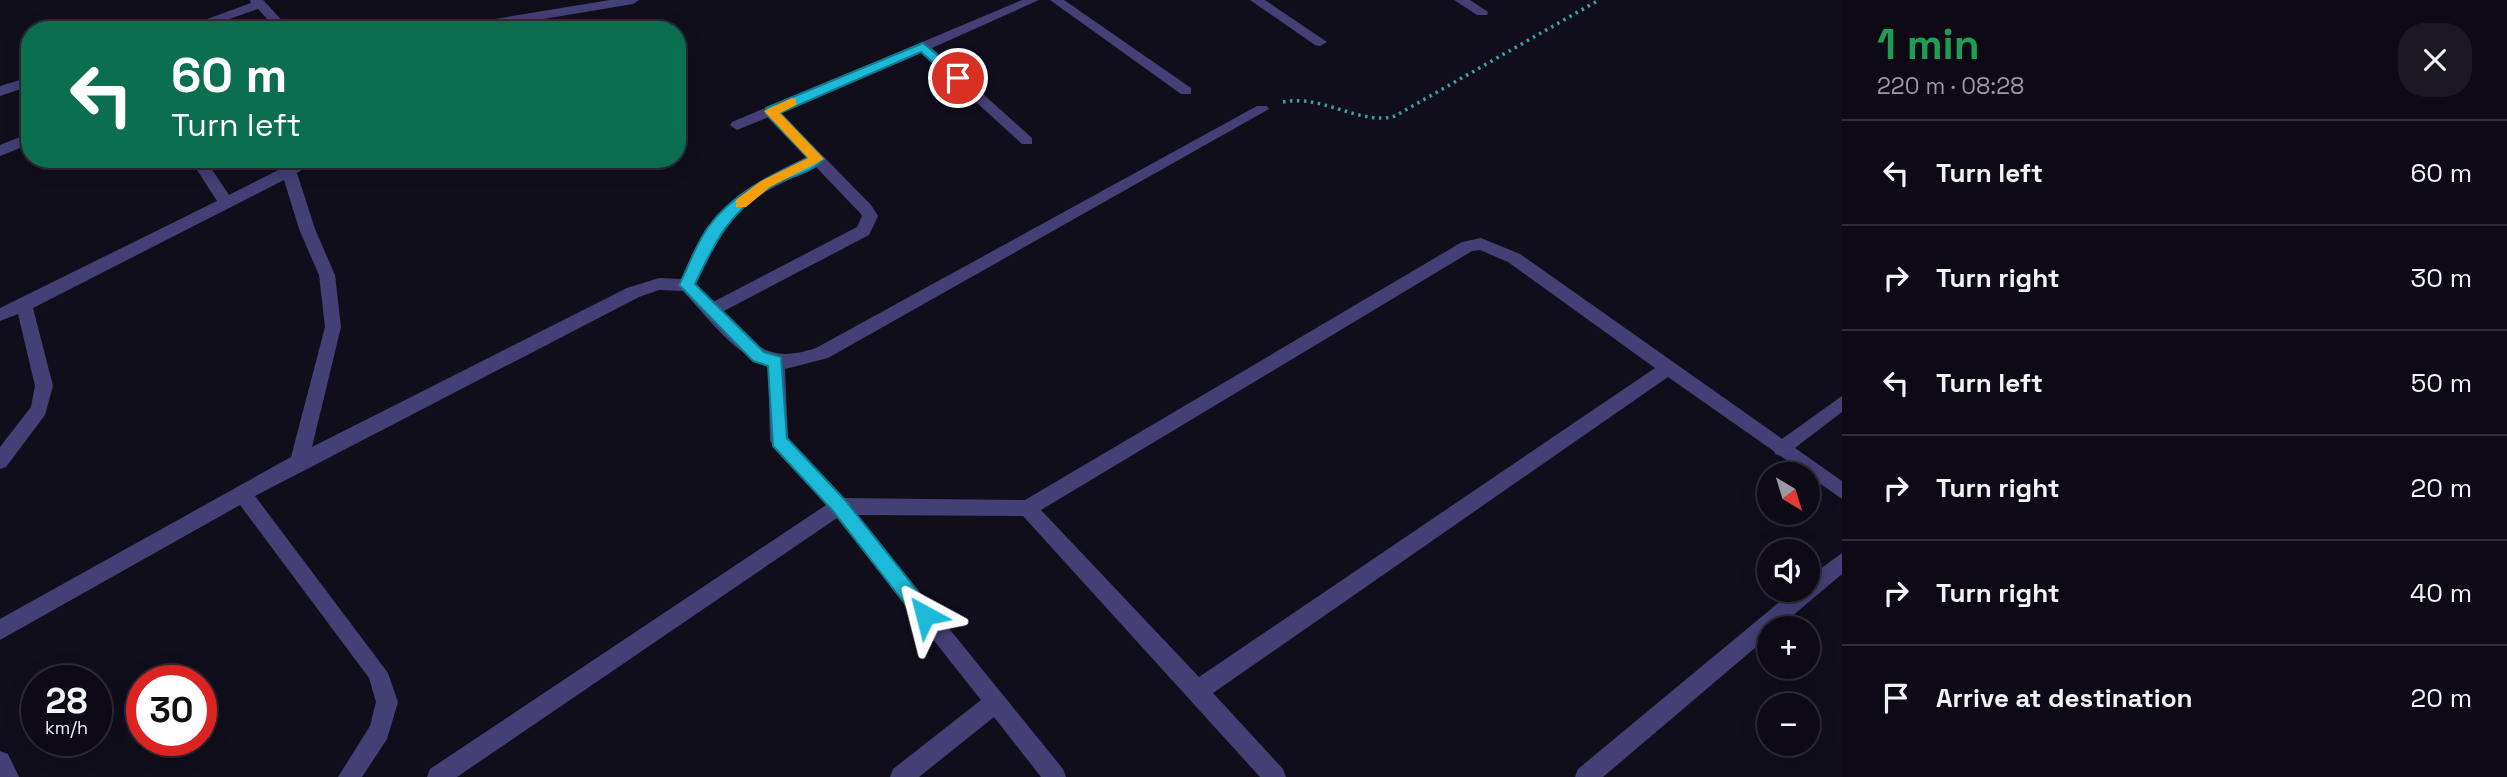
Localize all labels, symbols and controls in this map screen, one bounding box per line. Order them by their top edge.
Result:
text: 1 min [1877,18,1980,71]
button: close [2398,23,2472,97]
text: 60 m [171,44,287,106]
pin [928,48,988,108]
icon: left [56,49,147,140]
icon: arrive [939,59,977,97]
text: 220 m · 08:28 [1877,71,2024,101]
text: Turn left [171,105,301,145]
icon: left [1877,154,1915,192]
text: Turn left [1936,156,2043,190]
text: 60 m [2410,156,2472,190]
icon: right [1877,259,1915,297]
text: Turn right [1936,261,2060,295]
text: 30 m [2411,261,2472,295]
icon: left [1877,364,1915,402]
text: Turn left [1936,366,2043,400]
text: 50 m [2411,366,2472,400]
north arrow [1757,462,1820,525]
map controls [1757,462,1820,756]
icon: right [1877,469,1915,507]
text: Turn right [1936,471,2060,505]
text: 20 m [2411,471,2472,505]
button: sound [1757,539,1820,602]
icon: right [1877,574,1915,612]
text: Turn right [1936,576,2060,610]
text: 40 m [2410,576,2472,610]
position arrow [888,578,962,652]
button: + [1757,616,1820,679]
speed limit sign: 30 [126,665,217,756]
text: 28 [46,679,87,723]
icon: arrive [1877,679,1915,717]
text: Arrive at destination [1936,681,2193,715]
text: 20 m [2411,681,2472,715]
button: − [1757,693,1820,756]
text: km/h [45,716,88,739]

